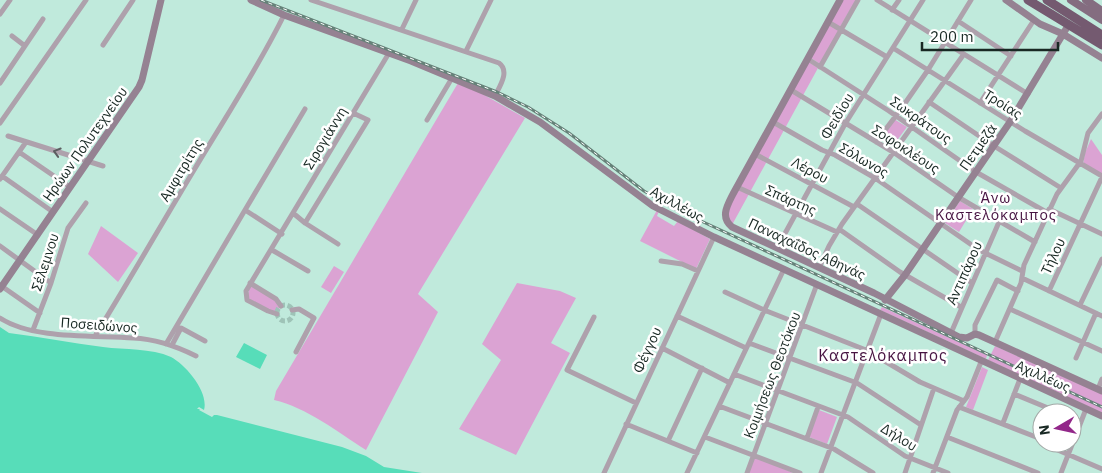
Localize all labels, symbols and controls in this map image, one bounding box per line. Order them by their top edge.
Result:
scale bar [922,20,1058,52]
text: 200 m [930,27,974,46]
street label: Ηρώων Πολυτεχνείου [39,83,131,205]
street label: Τροίας [980,85,1026,123]
street label: Φειδίου [816,90,858,142]
street label: Σωκράτους [887,92,955,148]
street label: Σιρογιάννη [299,103,351,173]
street label: Σοφοκλέους [869,120,944,178]
street label: Πετμεζά [955,120,1001,174]
street label: Αμφιτρίτης [155,135,207,205]
street label: Σόλωνος [836,139,892,181]
one-way arrow [53,148,61,158]
street label: Λέρου [788,153,832,187]
street label: Σπάρτης [763,181,820,219]
street label: Αχιλλέως [647,182,707,226]
district label: Άνω Καστελόκαμπος [935,188,1057,224]
street label: Παναχαΐδος Αθηνάς [745,214,869,284]
street label: Σέλεμνου [27,231,63,293]
street label: Τήλου [1037,235,1069,277]
street label: Αντιπάρου [942,238,986,308]
street label: Κοιμήσεως Θεοτόκου [740,309,804,441]
street label: Ποσειδώνος [60,313,138,337]
street label: Φέγγου [628,324,666,376]
district label: Καστελόκαμπος [818,345,948,365]
street label: Αχιλλέως [1013,356,1073,396]
north arrow [1032,403,1082,453]
street label: Δήλου [877,419,921,455]
text: N [1034,424,1054,436]

